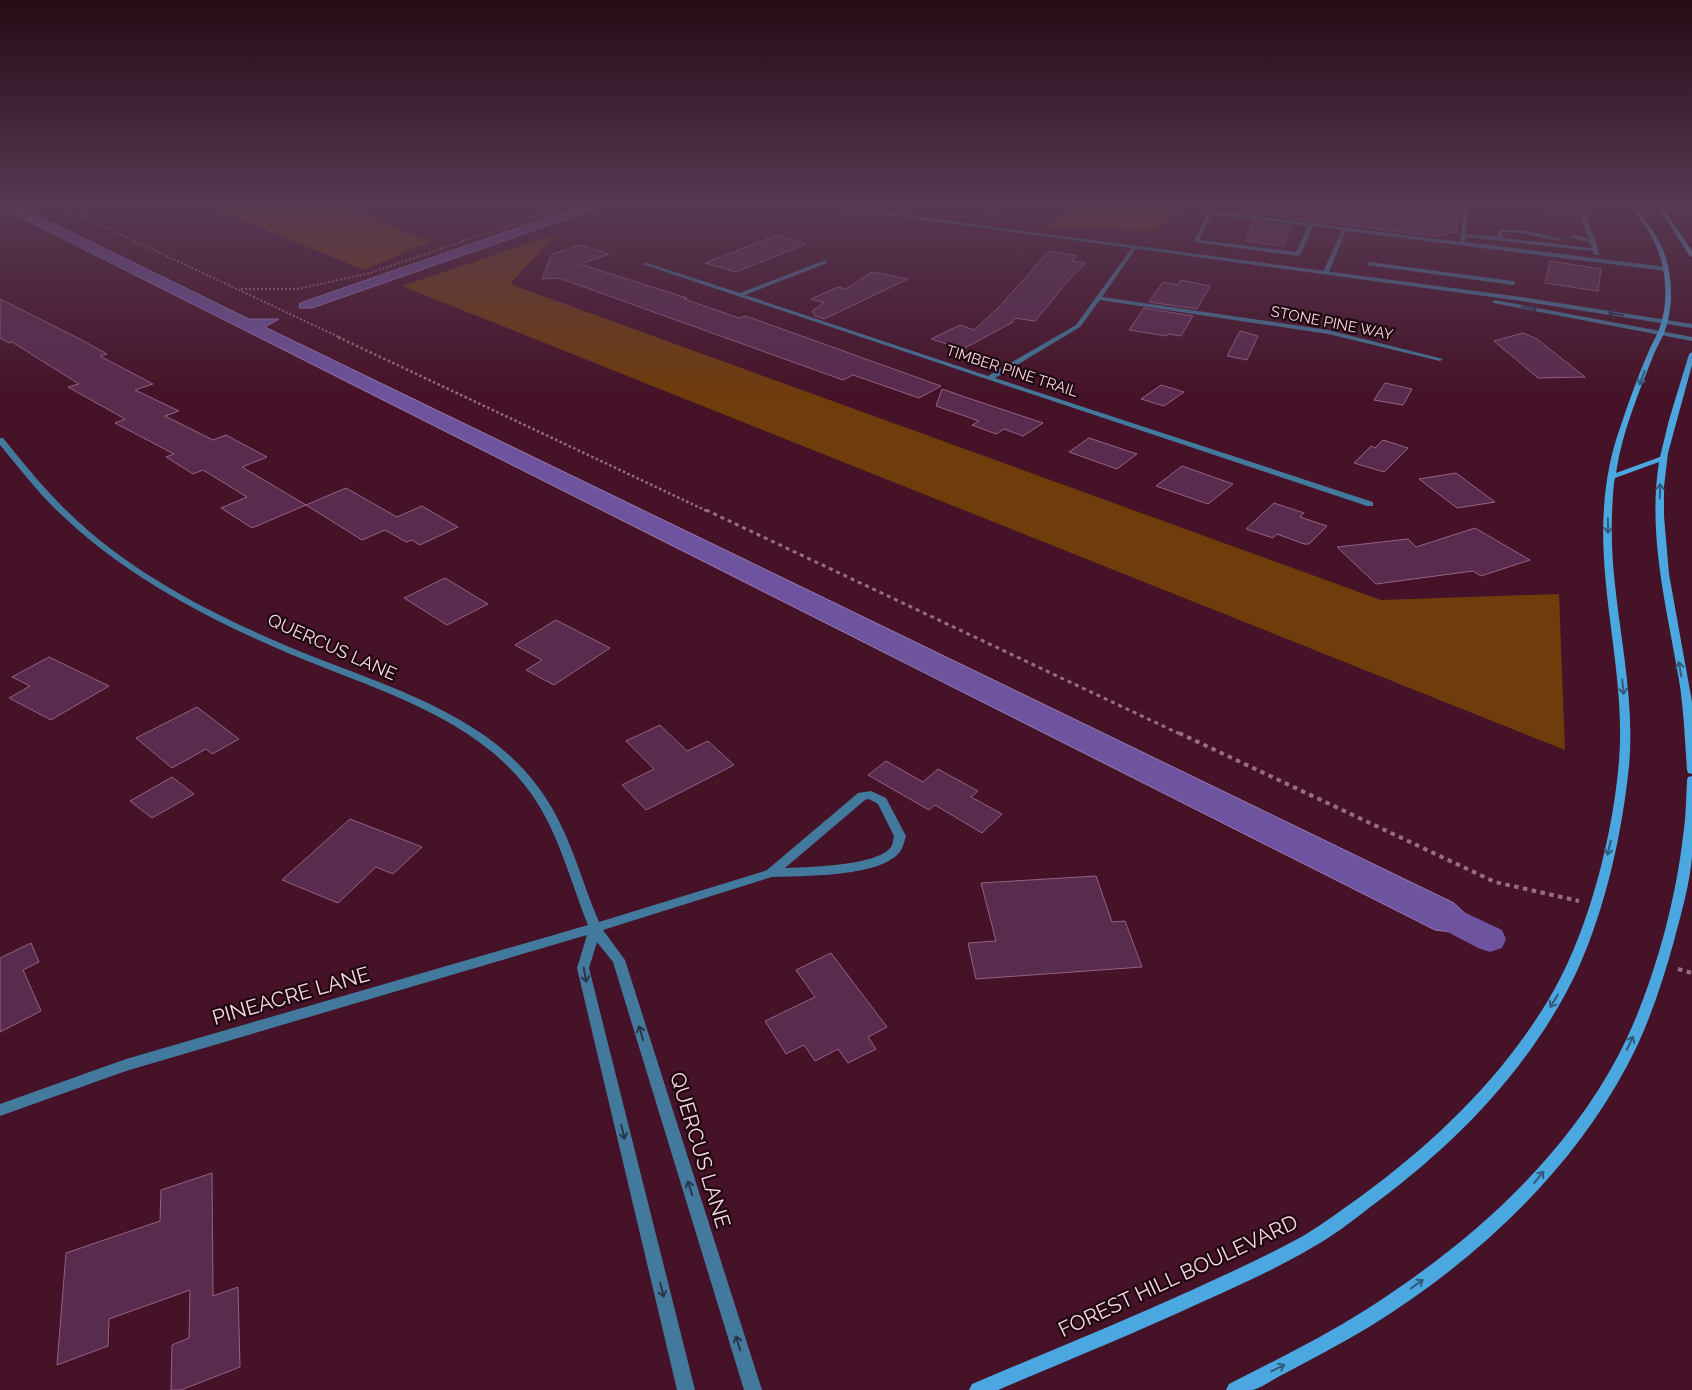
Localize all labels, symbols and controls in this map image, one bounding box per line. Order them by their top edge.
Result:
street label: STONE PINE WAY [1269,302,1395,344]
one-way arrow [1521,303,1537,313]
one-way arrow [1609,309,1625,319]
street label: TIMBER PINE TRAIL [944,341,1080,401]
one-way arrow [1637,370,1646,385]
one-way arrow [1655,483,1665,500]
one-way arrow [1603,517,1613,533]
street label: QUERCUS LANE [265,609,400,684]
one-way arrow [1675,662,1685,678]
one-way arrow [1618,679,1628,695]
one-way arrow [1604,840,1613,856]
street label: PINEACRE LANE [209,961,372,1030]
one-way arrow [581,966,591,982]
one-way arrow [1548,993,1558,1007]
one-way arrow [636,1026,646,1042]
one-way arrow [1625,1036,1635,1051]
street label: QUERCUS LANE [665,1069,736,1231]
one-way arrow [619,1124,629,1140]
one-way arrow [1534,1171,1545,1184]
one-way arrow [684,1181,694,1197]
street label: FOREST HILL BOULEVARD [1054,1209,1301,1342]
one-way arrow [1410,1279,1424,1289]
one-way arrow [658,1282,667,1298]
one-way arrow [733,1336,743,1352]
one-way arrow [1270,1363,1285,1372]

